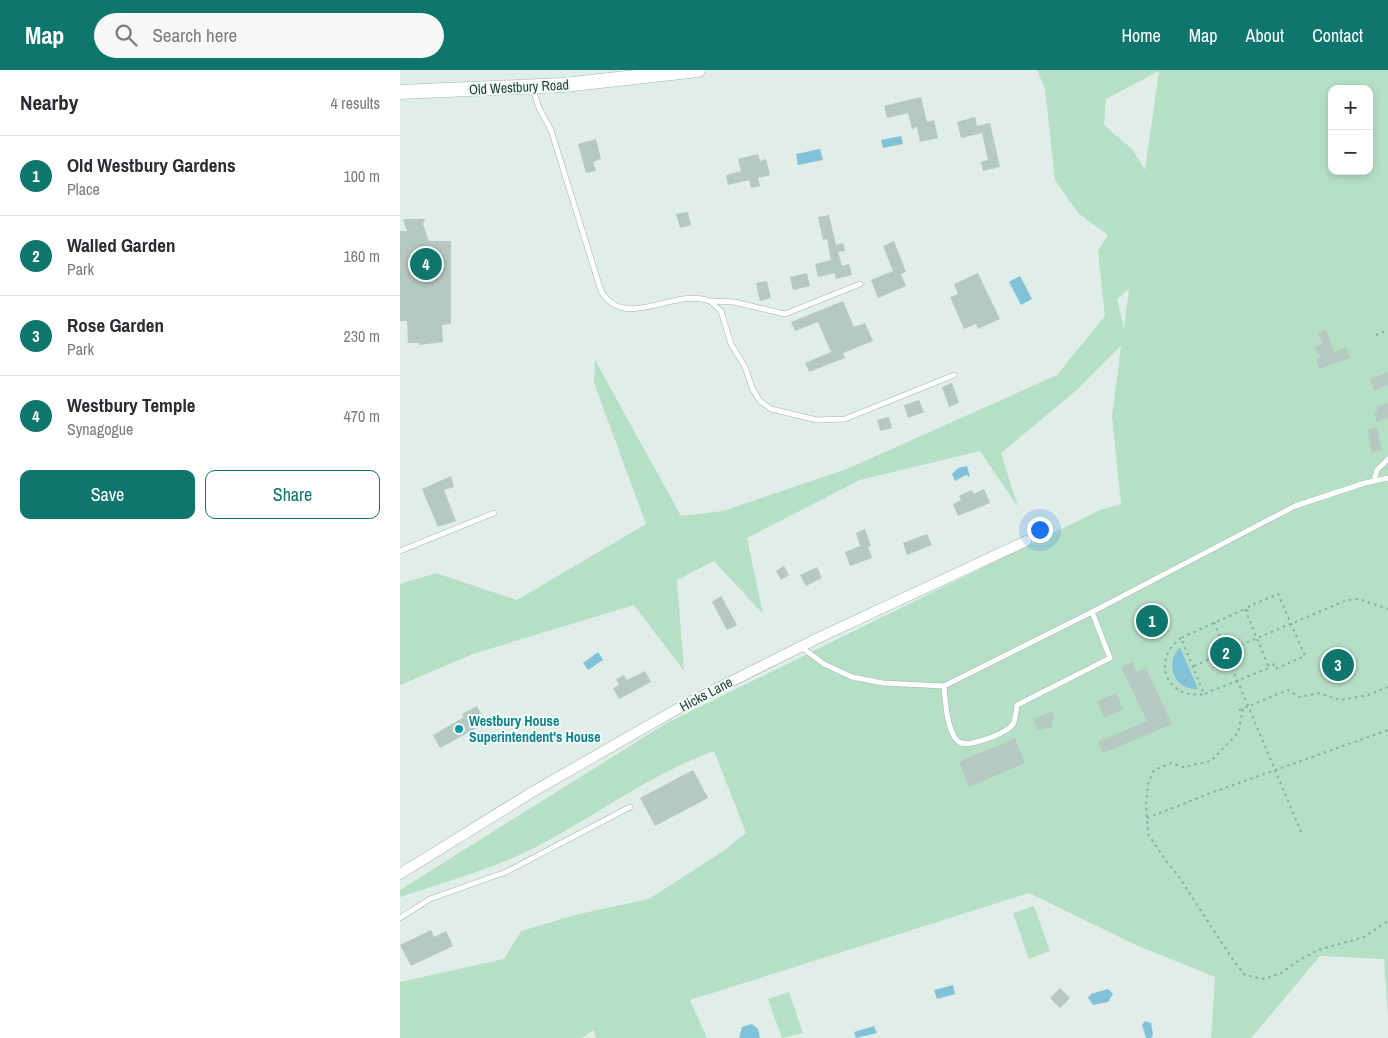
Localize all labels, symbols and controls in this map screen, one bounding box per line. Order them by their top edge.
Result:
search box [94,13,444,58]
text: Map [25,19,64,51]
icon: search [112,21,140,49]
text: Search here [152,22,237,48]
text: Home [1121,23,1161,48]
text: Map [1189,23,1218,48]
text: About [1246,23,1284,48]
text: Contact [1312,23,1363,48]
street label: Old Westbury Road [469,75,569,99]
map controls [1328,85,1373,175]
button: + [1328,85,1373,130]
text: Nearby [20,88,78,117]
text: 4 results [330,92,380,114]
button: − [1328,130,1373,175]
text: Old Westbury Gardens [67,152,236,178]
text: 1 [32,165,40,187]
text: 100 m [344,165,380,187]
text: Place [67,178,100,200]
text: Walled Garden [67,232,176,258]
text: 2 [32,245,40,267]
text: 160 m [344,245,380,267]
pin: 4 [410,245,442,283]
text: Park [67,258,94,280]
text: Rose Garden [67,312,164,338]
text: 3 [32,325,40,347]
text: 230 m [344,325,380,347]
text: Park [67,338,94,360]
text: Westbury Temple [67,392,195,418]
text: 4 [32,405,40,427]
text: 470 m [344,405,380,427]
text: Synagogue [67,418,133,440]
button: Save [20,470,195,519]
button: Share [205,470,380,519]
your location [1027,517,1053,543]
pin: 1 [1136,602,1168,640]
pin: 2 [1210,634,1242,672]
pin: 3 [1322,646,1354,684]
street label: Hicks Lane [676,673,736,715]
place label: Westbury House Superintendent's House [469,712,601,746]
marker: Westbury House Superintendent's House [453,723,465,735]

